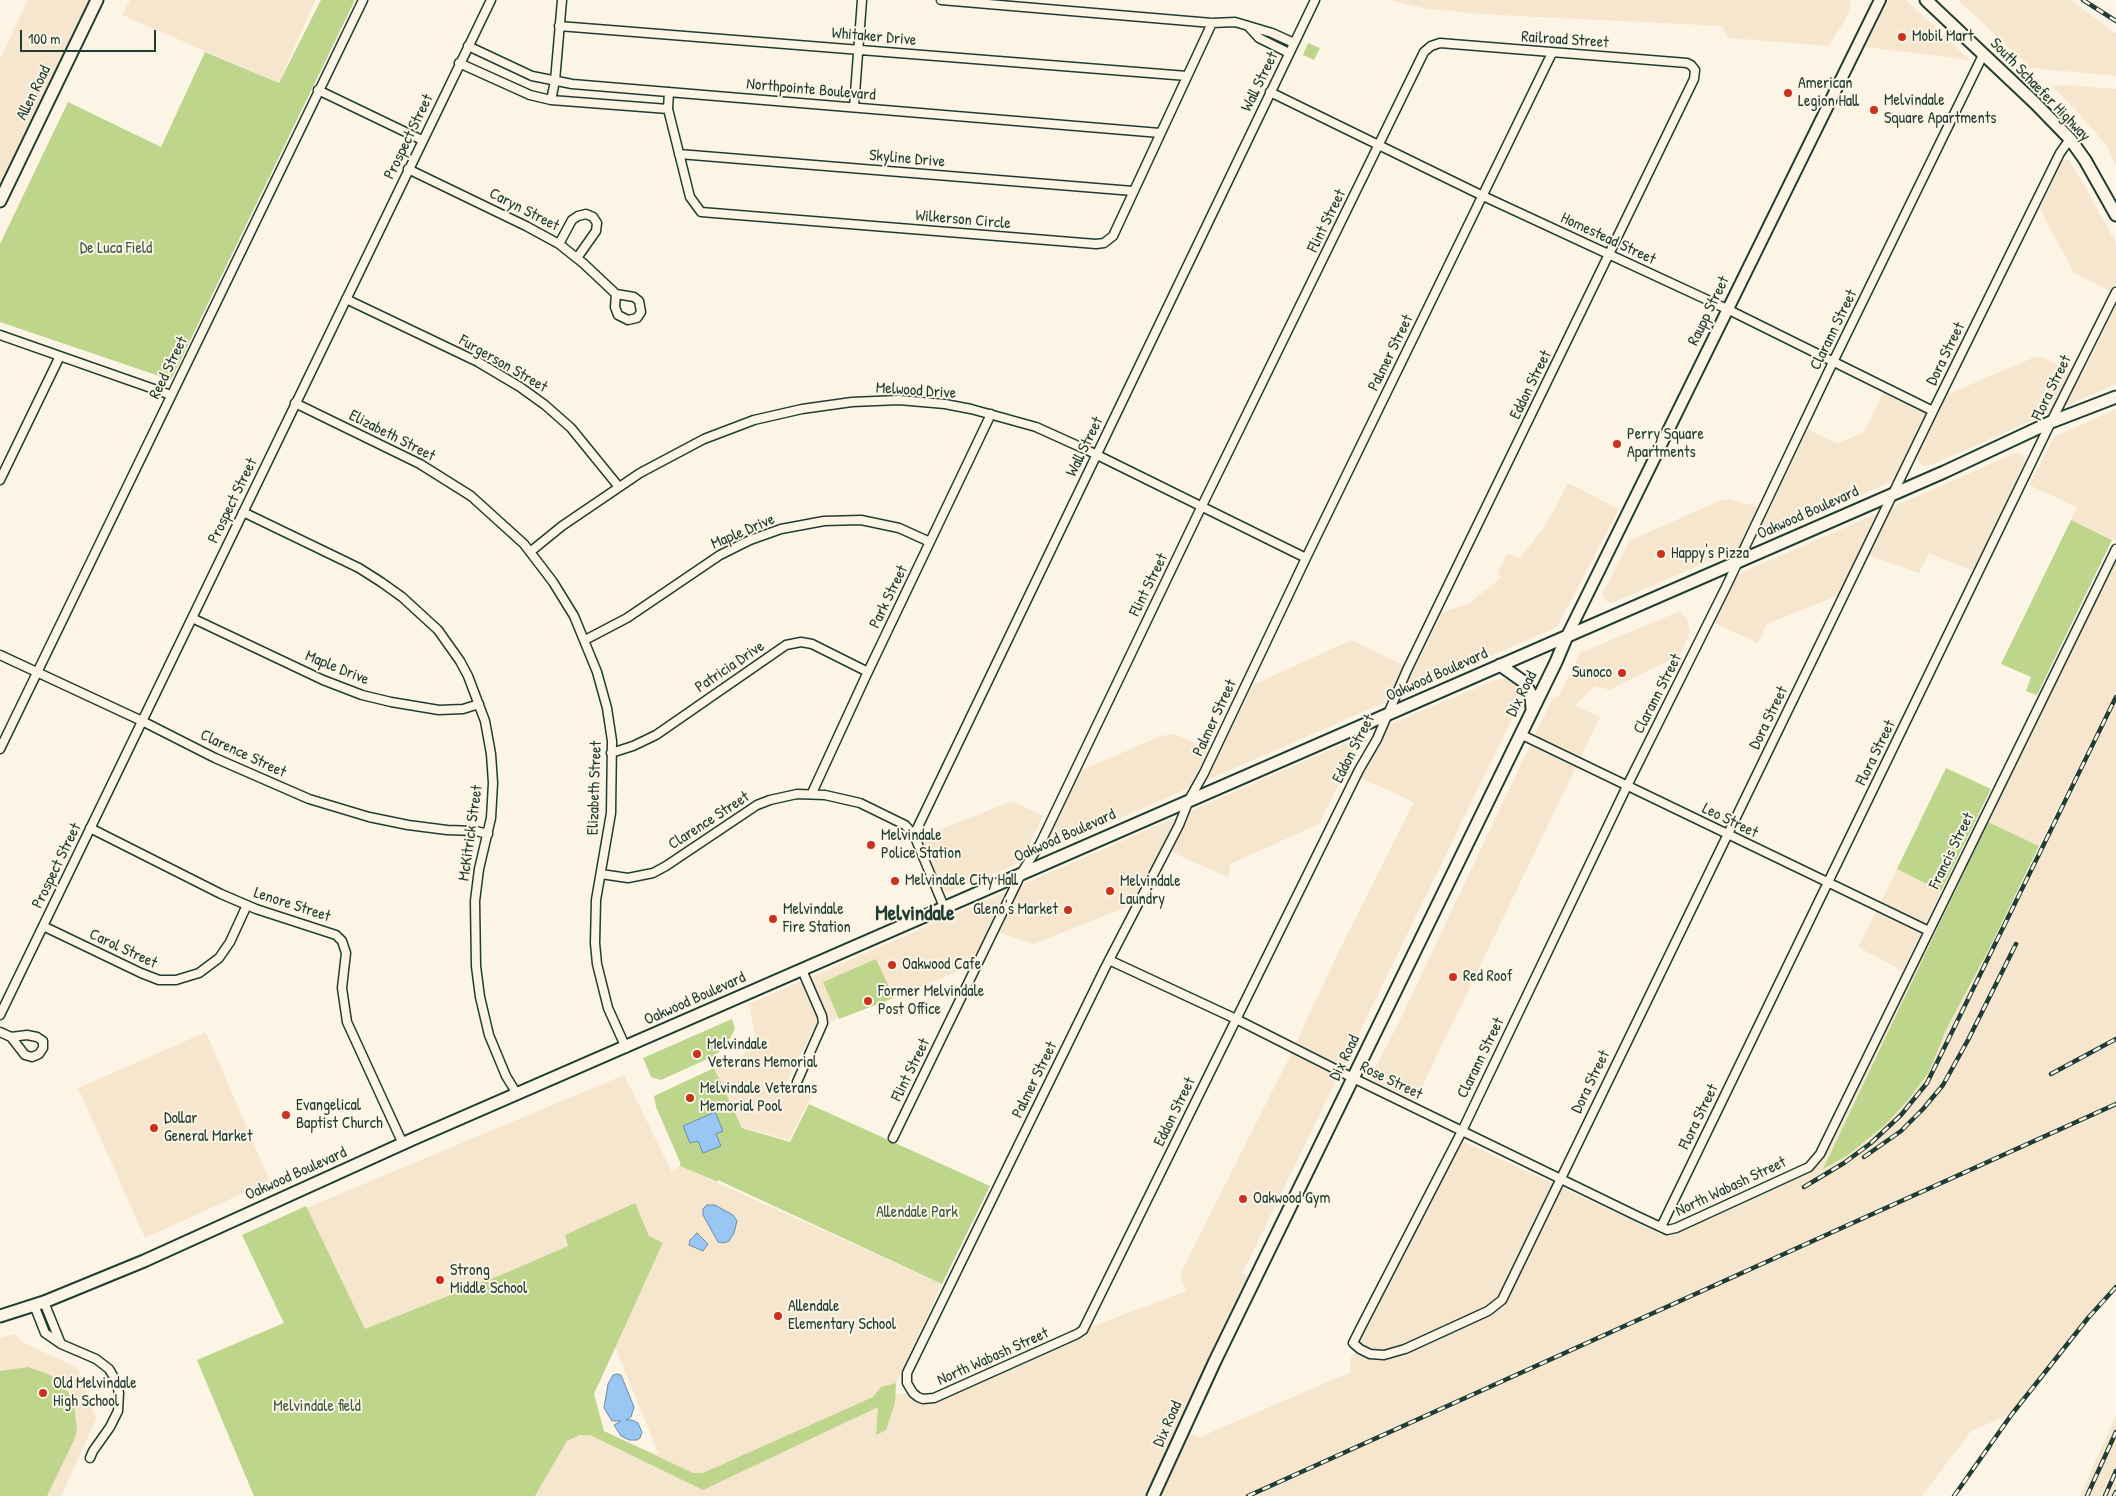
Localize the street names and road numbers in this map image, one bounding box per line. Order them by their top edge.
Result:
street label: Whitaker Drive [831,24,917,50]
street label: Railroad Street [1521,27,1609,53]
street label: South Schaefer Highway [1986,34,2094,146]
street label: Wall Street [1237,49,1283,115]
street label: Allen Road [13,63,55,123]
street label: Northpointe Boulevard [746,75,876,105]
street label: Prospect Street [380,91,438,183]
street label: Skyline Drive [868,146,946,172]
street label: Caryn Street [486,184,562,236]
street label: Flint Street [1304,186,1350,256]
street label: Wilkerson Circle [914,206,1012,234]
street label: Homestead Street [1557,209,1659,269]
street label: Raupp Street [1684,273,1734,349]
street label: Clarann Street [1806,287,1862,373]
street label: Palmer Street [1364,312,1418,394]
street label: Dora Street [1923,319,1969,389]
street label: Furgerson Street [455,331,551,397]
street label: Reed Street [146,334,192,402]
street label: Eddon Street [1506,347,1556,423]
street label: Flora Street [2028,352,2076,424]
street label: Melwood Drive [875,379,957,403]
street label: Elizabeth Street [346,406,438,466]
street label: Wall Street [1062,414,1108,480]
street label: Prospect Street [204,455,262,547]
street label: Oakwood Boulevard [1754,482,1862,544]
street label: Maple Drive [708,510,778,554]
street label: Flint Street [1126,550,1172,620]
street label: Park Street [866,562,912,632]
street label: Patricia Drive [692,637,768,697]
street label: Oakwood Boulevard [1383,644,1491,706]
street label: Maple Drive [302,647,372,689]
street label: Clarann Street [1630,651,1686,737]
street label: Dix Road [1502,668,1542,720]
street label: Palmer Street [1189,677,1241,759]
street label: Dora Street [1746,683,1792,753]
street label: Eddon Street [1329,712,1379,786]
street label: Flora Street [1852,717,1900,789]
street label: Clarence Street [197,726,289,782]
street label: Elizabeth Street [584,741,606,835]
street label: McKitrick Street [455,784,487,882]
street label: Clarence Street [665,788,753,854]
street label: Leo Street [1699,799,1761,843]
street label: Oakwood Boulevard [1011,805,1119,867]
street label: Francis Street [1925,810,1979,892]
street label: Prospect Street [28,820,86,912]
street label: Lenore Street [251,884,333,926]
street label: Carol Street [86,925,160,973]
street label: Oakwood Boulevard [641,968,749,1030]
street label: Clarann Street [1453,1015,1509,1101]
street label: Dix Road [1326,1032,1364,1084]
street label: Flint Street [888,1035,934,1105]
street label: Palmer Street [1008,1039,1062,1121]
street label: Dora Street [1568,1047,1614,1117]
street label: Rose Street [1357,1058,1425,1104]
street label: Eddon Street [1150,1074,1200,1150]
street label: Flora Street [1675,1081,1723,1153]
street label: Oakwood Boulevard [242,1143,350,1205]
street label: North Wabash Street [1673,1153,1789,1221]
street label: North Wabash Street [934,1324,1052,1390]
street label: Dix Road [1149,1398,1187,1450]

